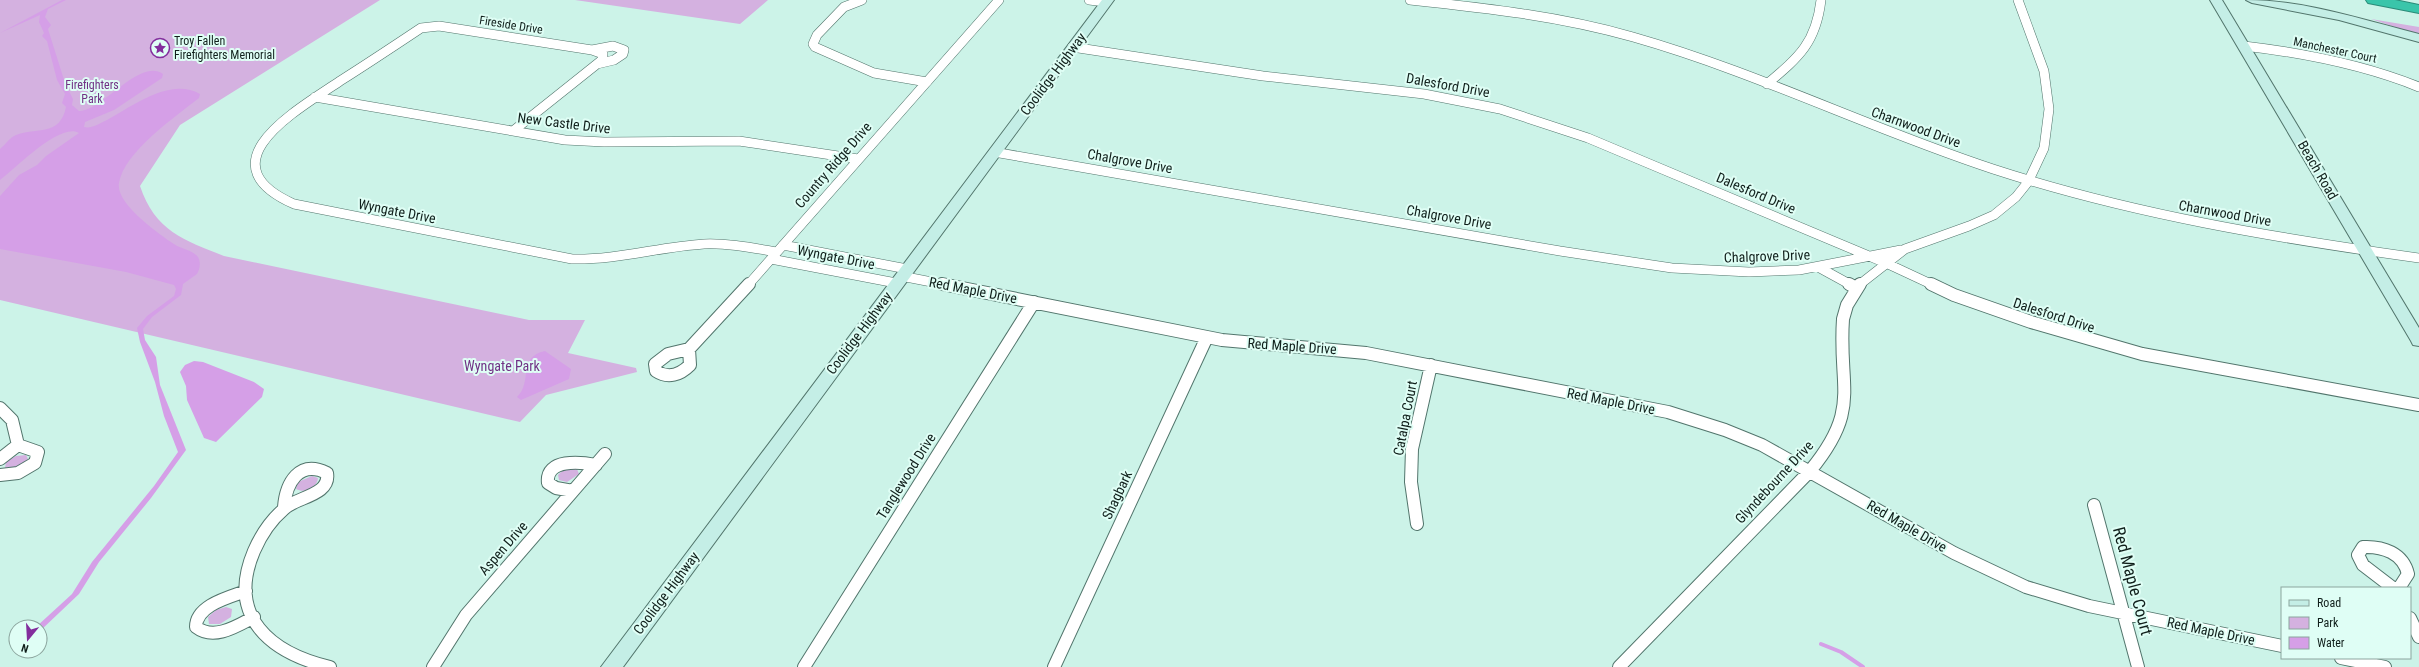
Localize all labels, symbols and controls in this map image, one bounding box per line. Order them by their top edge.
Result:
street label: Fireside Drive [478,13,544,37]
street label: Coolidge Highway [1017,29,1089,118]
place label: Troy Fallen Firefighters Memorial [174,34,275,62]
street label: Manchester Court [2292,34,2378,66]
place icon: Troy Fallen Firefighters Memorial [149,37,171,59]
street label: Dalesford Drive [1405,70,1491,100]
park label: Firefighters Park [65,78,119,106]
street label: Charnwood Drive [1869,103,1963,151]
street label: New Castle Drive [517,109,612,137]
street label: Country Ridge Drive [791,119,875,211]
street label: Beach Road [2295,138,2341,202]
street label: Chalgrove Drive [1086,146,1174,176]
street label: Dalesford Drive [1714,169,1798,217]
street label: Wyngate Drive [357,196,438,226]
street label: Charnwood Drive [2177,197,2273,229]
street label: Chalgrove Drive [1405,202,1493,232]
street label: Wyngate Drive [796,242,877,272]
street label: Chalgrove Drive [1724,246,1811,265]
street label: Red Maple Drive [928,274,1019,306]
street label: Coolidge Highway [823,288,895,377]
street label: Dalesford Drive [2011,294,2097,336]
street label: Red Maple Drive [1247,335,1338,357]
park label: Wyngate Park [464,358,541,374]
street label: Catalpa Court [1390,379,1420,457]
street label: Red Maple Drive [1566,385,1657,417]
street label: Tanglewood Drive [873,430,939,522]
street label: Glyndebourne Drive [1732,437,1817,527]
street label: Shagbark [1099,468,1135,522]
street label: Red Maple Drive [1864,497,1950,555]
street label: Aspen Drive [475,518,531,578]
street label: Red Maple Court [2109,525,2157,637]
street label: Coolidge Highway [630,548,702,637]
legend [2281,587,2411,659]
text: Road [2317,596,2341,610]
street label: Red Maple Drive [2166,614,2257,648]
text: Park [2317,616,2339,630]
north arrow [8,619,48,659]
text: Water [2317,636,2345,650]
text: N [20,641,30,655]

